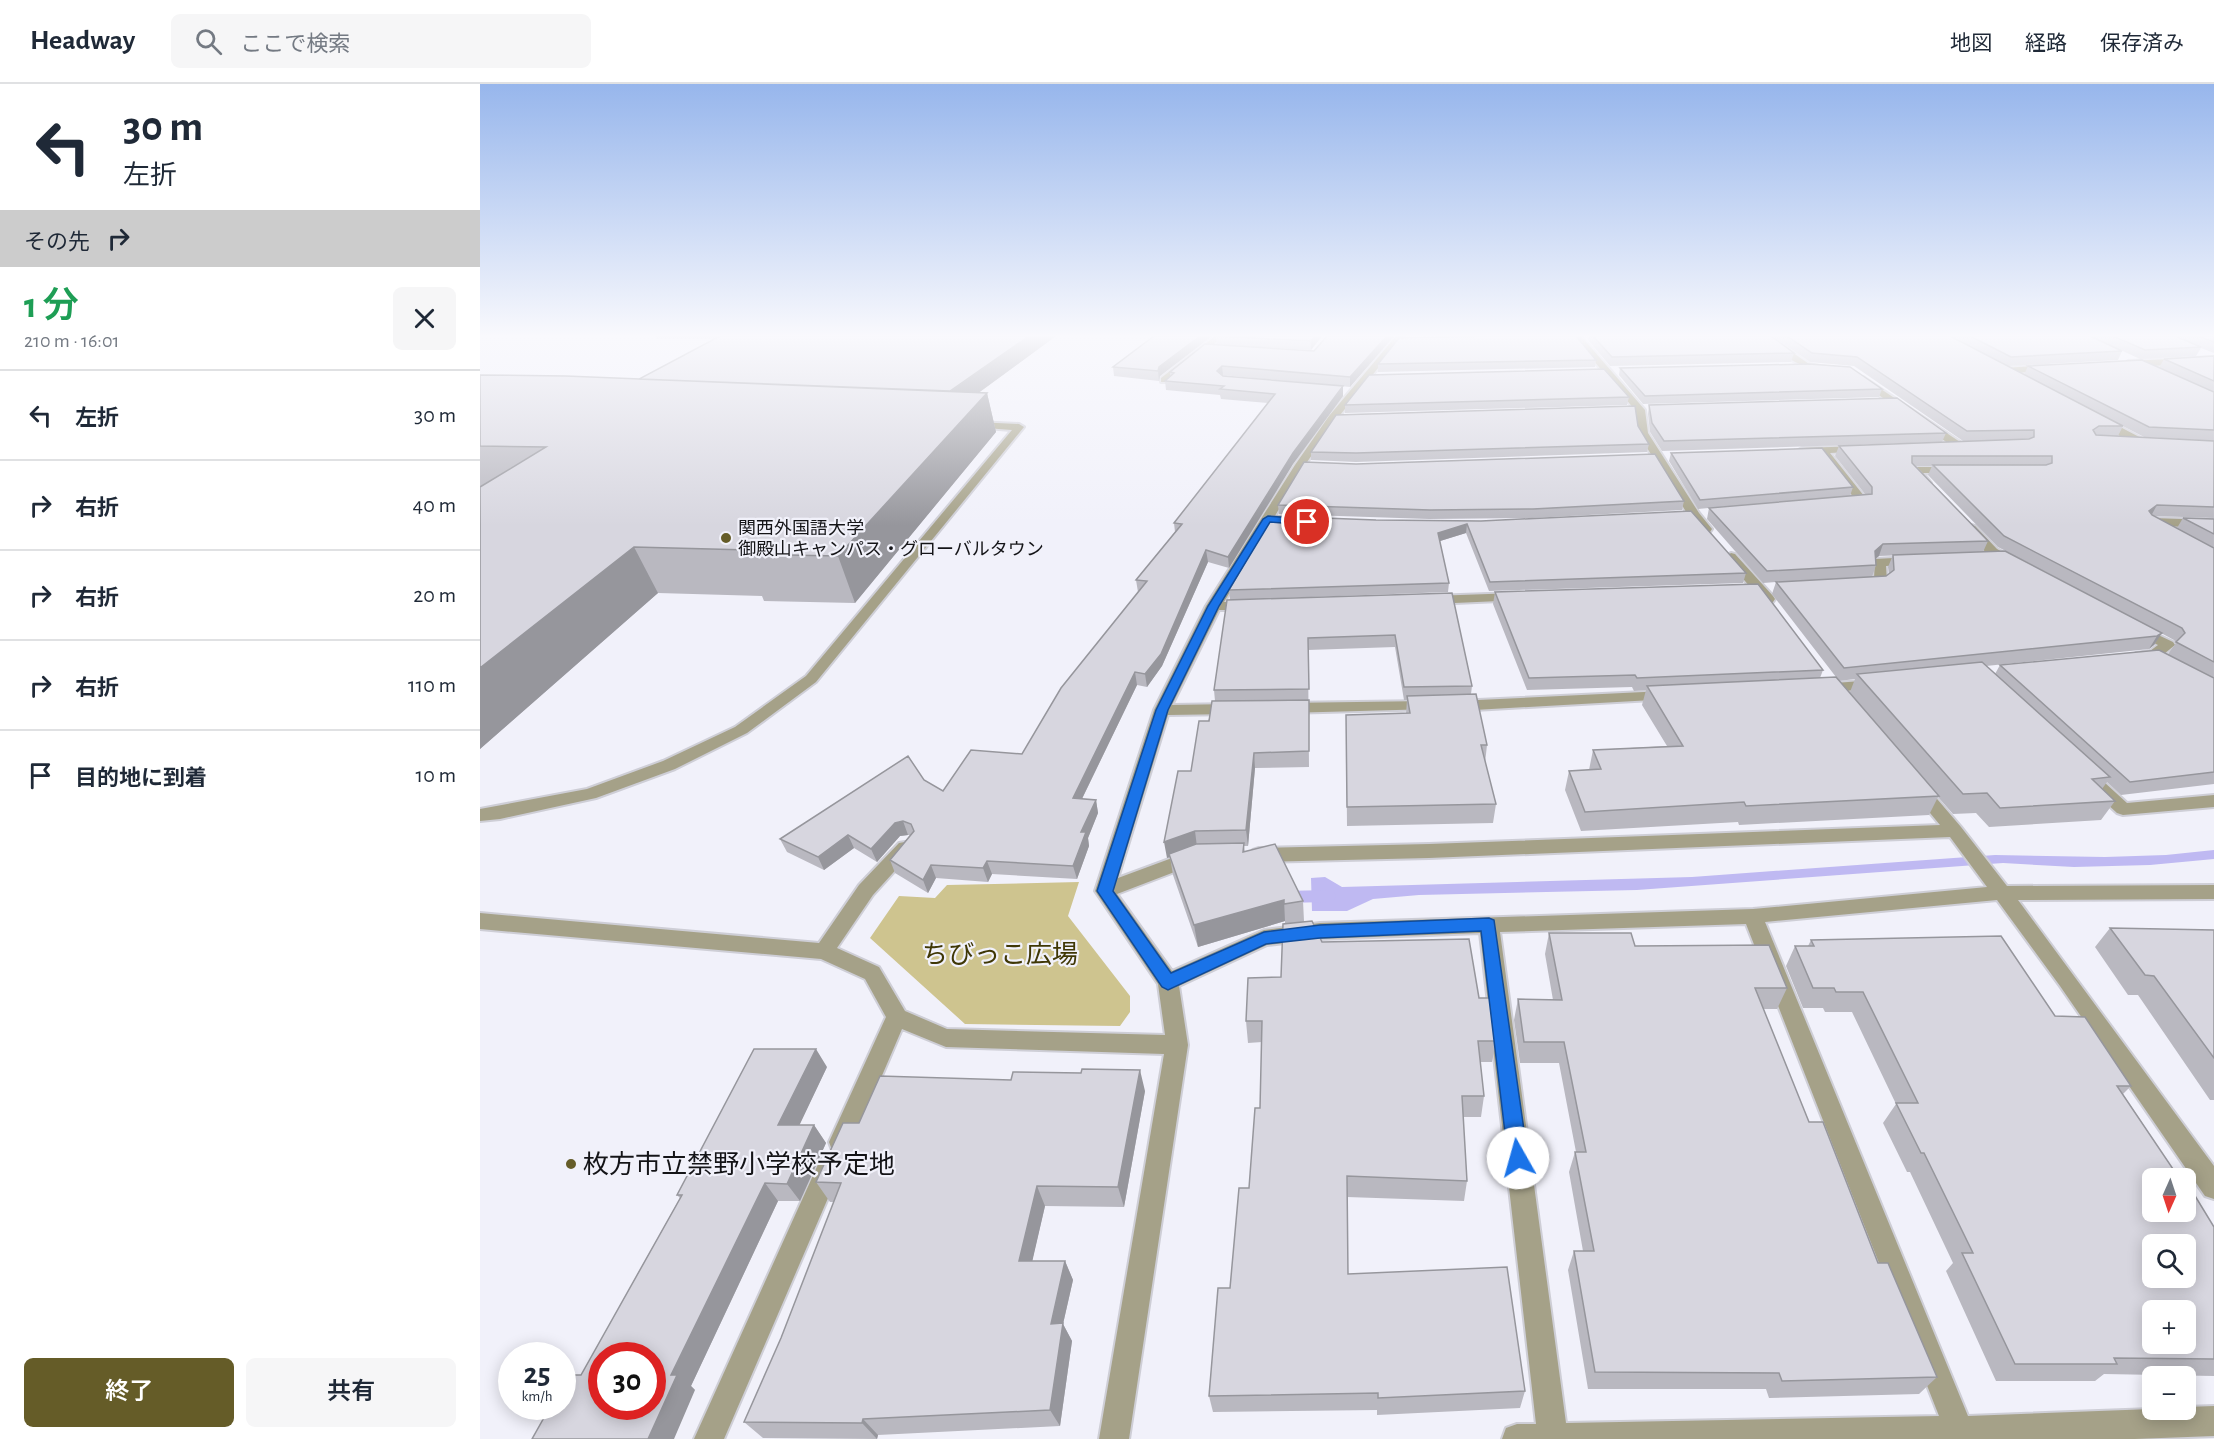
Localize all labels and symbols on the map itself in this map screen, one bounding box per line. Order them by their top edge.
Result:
pin [1281,496,1332,547]
place label: 関西外国語大学 御殿山キャンパス・グローバルタウン [738,518,1044,559]
marker: 関西外国語大学 御殿山キャンパス・グローバルタウン [719,531,733,545]
park label: ちびっこ広場 [922,941,1078,968]
position arrow [1486,1126,1550,1190]
place label: 枚方市立禁野小学校予定地 [583,1150,895,1178]
marker: 枚方市立禁野小学校予定地 [564,1157,578,1171]
north arrow [2142,1168,2196,1222]
speed limit sign: 30 [588,1342,666,1420]

